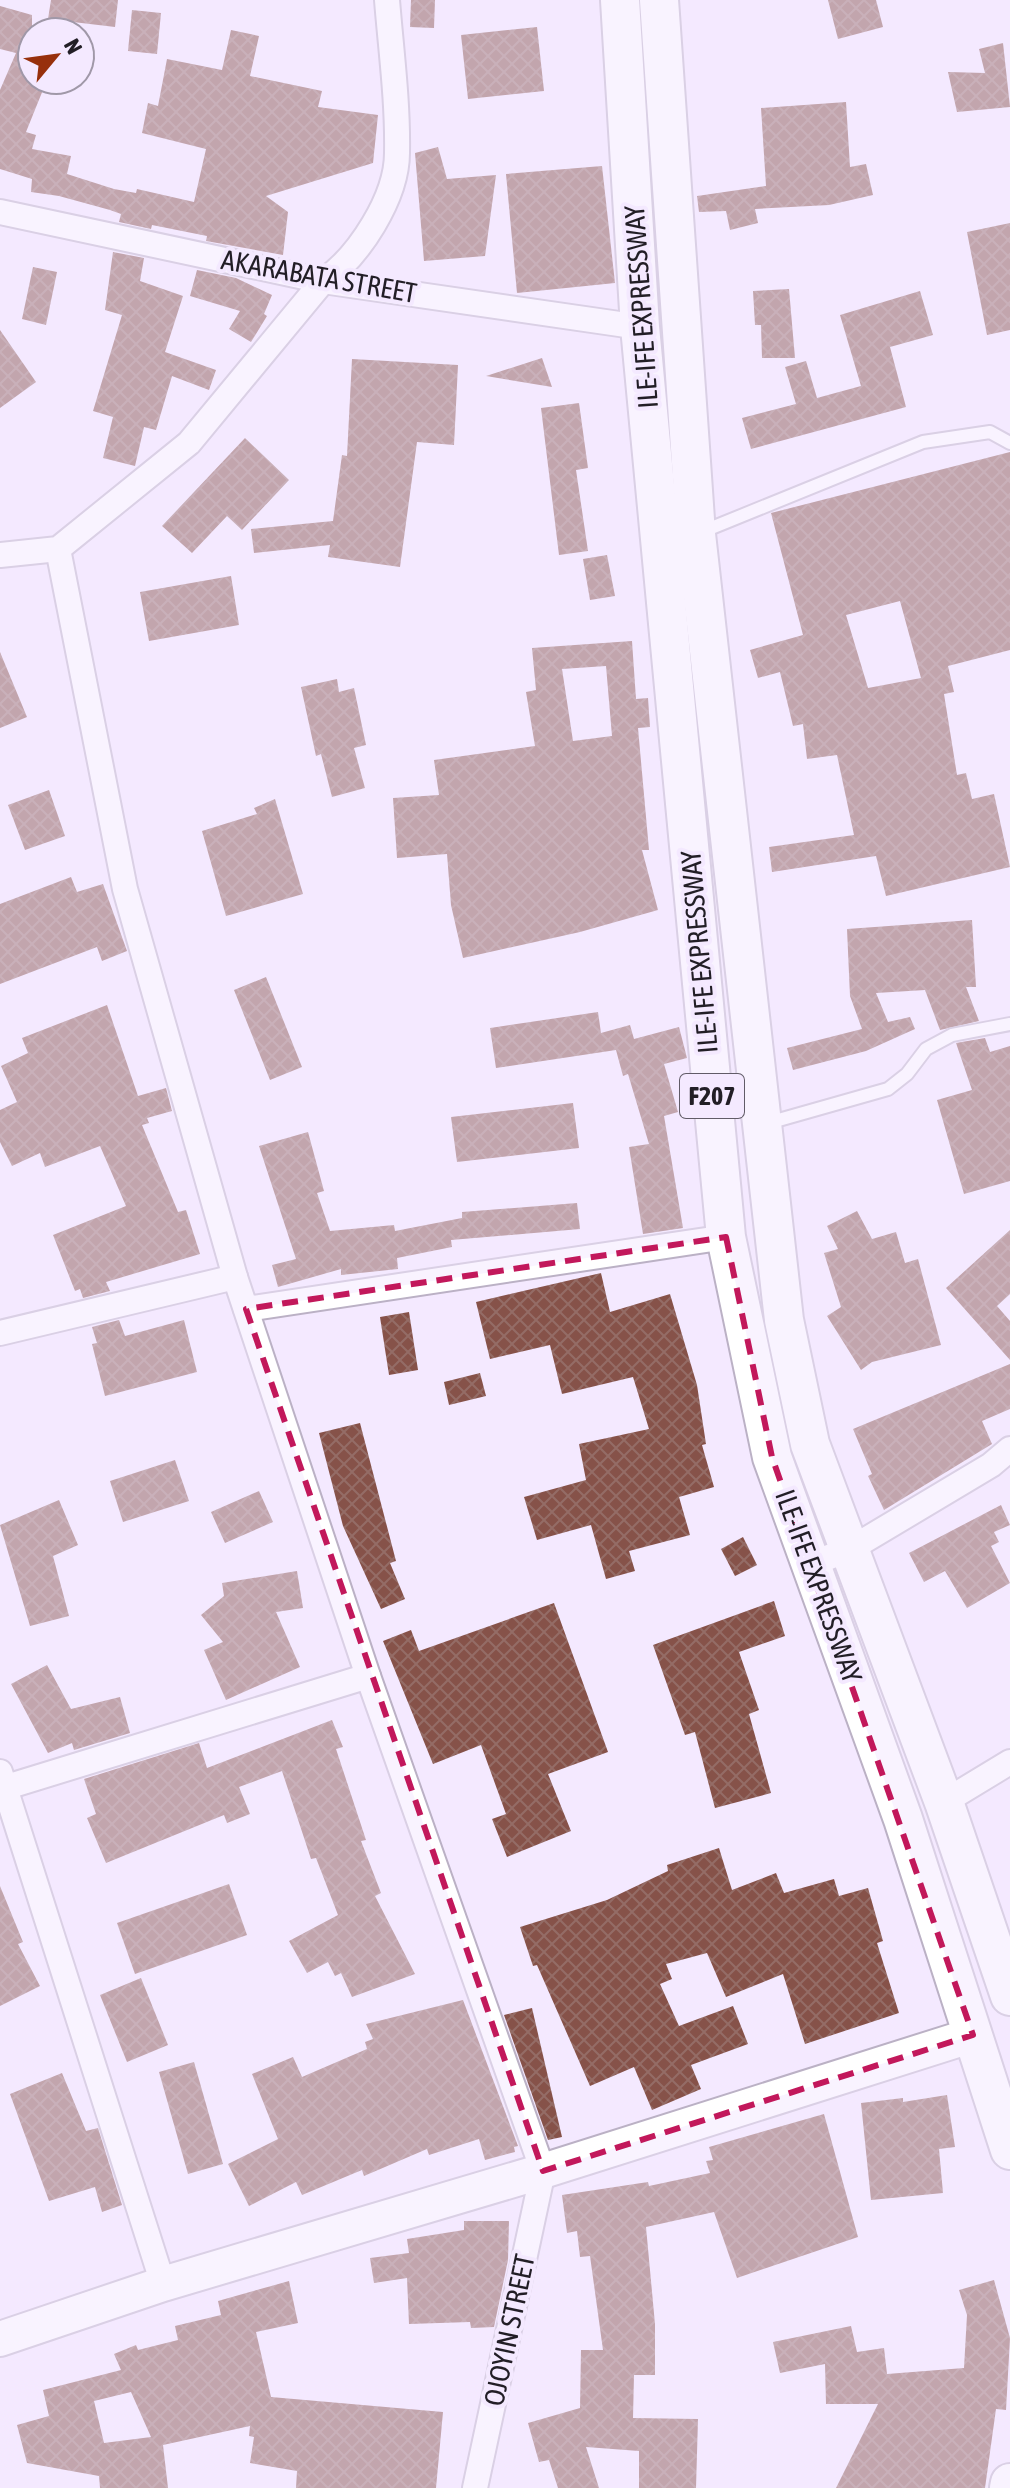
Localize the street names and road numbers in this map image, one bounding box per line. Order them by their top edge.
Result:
street label: ILE-IFE EXPRESSWAY [618,204,664,410]
street label: AKARABATA STREET [219,243,419,309]
street label: ILE-IFE EXPRESSWAY [674,849,724,1055]
road number: F207 [680,1074,744,1118]
street label: ILE-IFE EXPRESSWAY [769,1485,869,1688]
street label: OJOYIN STREET [477,2251,541,2409]

